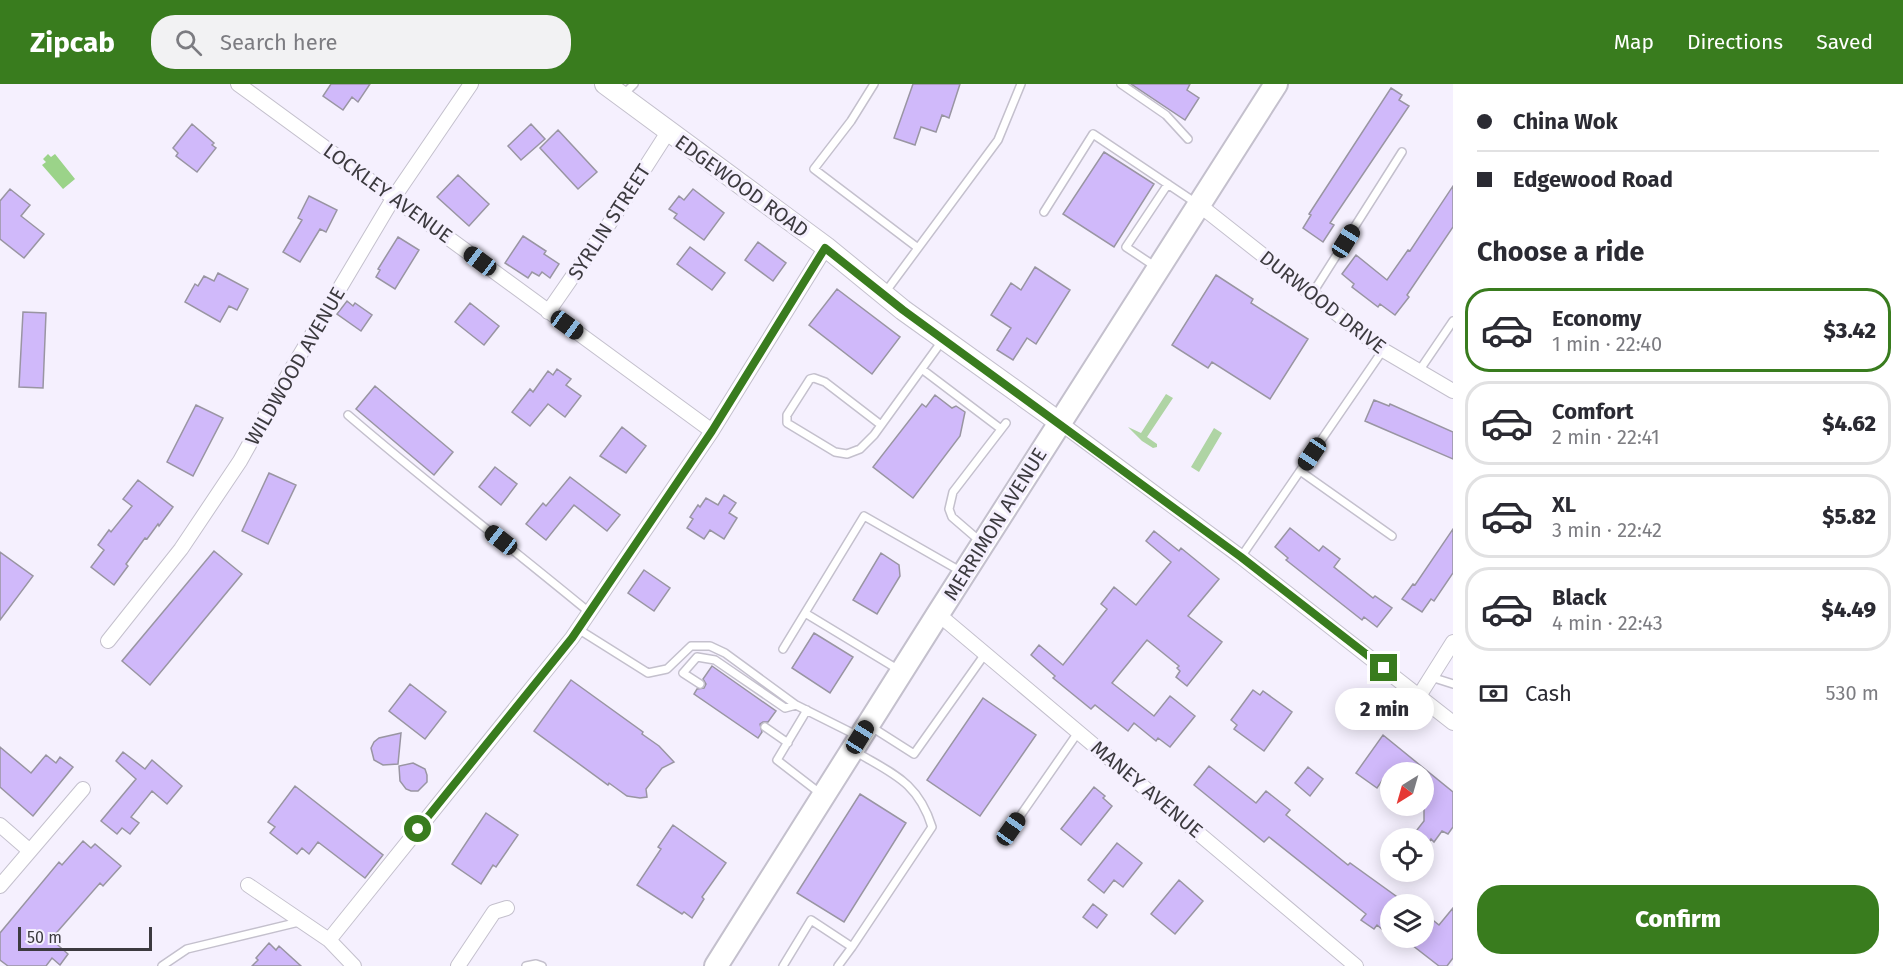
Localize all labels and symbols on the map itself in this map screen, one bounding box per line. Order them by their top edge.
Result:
street label: EDGEWOOD ROAD [671,130,813,242]
street label: LOCKLEY AVENUE [319,138,457,248]
street label: SYRLIN STREET [563,159,656,284]
car [1329,221,1363,261]
car [460,243,500,279]
street label: DURWOOD DRIVE [1255,245,1391,359]
street label: WILDWOOD AVENUE [240,283,350,449]
car [547,307,587,343]
car [1294,434,1330,474]
street label: MERRIMON AVENUE [938,443,1052,605]
car [481,522,521,558]
route end [1370,654,1397,681]
callout: 2 min [1334,689,1434,731]
car [843,717,877,757]
street label: MANEY AVENUE [1086,735,1208,843]
north arrow [1380,762,1434,816]
car [993,809,1029,849]
route start [404,815,431,842]
scale bar [18,924,152,952]

